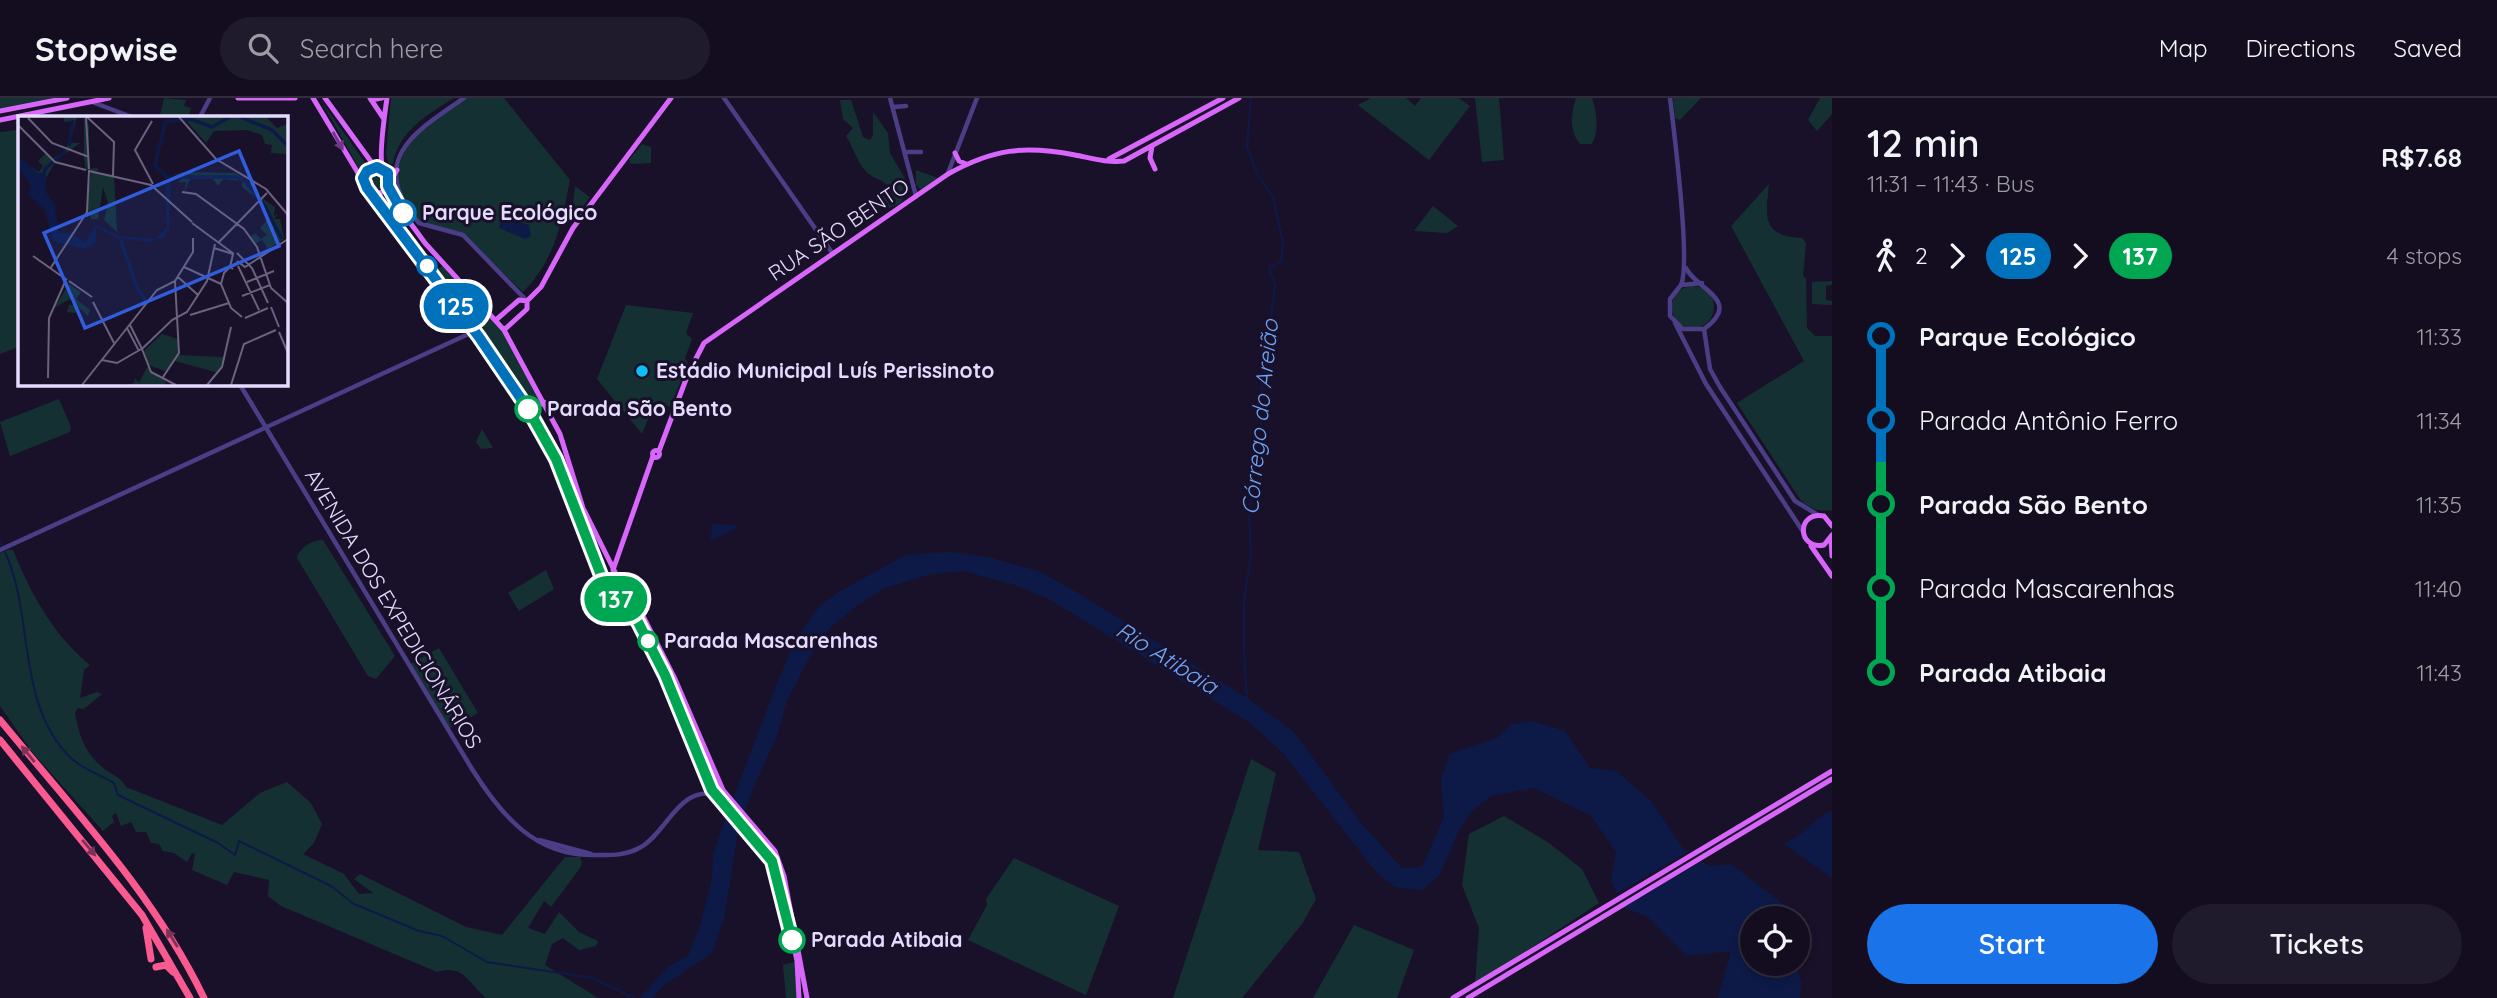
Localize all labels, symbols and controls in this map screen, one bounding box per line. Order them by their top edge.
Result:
search box [220,17,710,80]
text: Stopwise [35,28,178,69]
icon: search [244,29,282,67]
text: Search here [300,32,443,65]
text: Map [2159,33,2208,63]
text: Directions [2246,33,2356,63]
text: Saved [2394,33,2462,63]
inset map [18,116,287,385]
text: 12 min [1867,119,1980,167]
one-way arrow [332,131,344,150]
text: R$7.68 [2381,141,2462,174]
text: 11:31 – 11:43 · Bus [1867,169,2035,198]
street label: RUA SÃO BENTO [763,172,914,286]
place label: Parque Ecológico [422,199,597,225]
marker: Parque Ecológico [390,200,416,226]
icon: walk [1867,237,1905,275]
icon: forward [1938,237,1976,275]
icon: forward [2061,237,2099,275]
text: 2 [1915,241,1928,270]
text: 125 [2000,241,2037,271]
text: 137 [2123,241,2158,271]
text: 4 stops [2387,241,2462,270]
unlabelled marker [417,256,437,276]
line badge: 125 [416,283,496,329]
text: 125 [438,291,474,321]
water label: Córrego do Areião [1235,317,1284,516]
text: Parque Ecológico [1919,320,2136,353]
text: 11:33 [2417,322,2462,351]
place label: Estádio Municipal Luís Perissinoto [656,357,994,383]
marker: Estádio Municipal Luís Perissinoto [634,363,650,379]
place label: Parada São Bento [547,395,732,421]
marker: Parada São Bento [515,396,541,422]
text: Parada Antônio Ferro [1919,404,2178,437]
text: 11:34 [2417,406,2462,435]
street label: AVENIDA DOS EXPEDICIONÁRIOS [300,464,488,753]
text: Parada São Bento [1919,488,2148,521]
text: 11:35 [2416,490,2462,519]
text: Parada Mascarenhas [1919,572,2175,605]
text: 11:40 [2415,574,2462,603]
line badge: 137 [576,576,656,622]
text: 137 [598,584,634,614]
water label: Rio Atibaia [1111,615,1224,701]
place label: Parada Mascarenhas [664,627,878,653]
marker: Parada Mascarenhas [638,631,658,651]
text: Parada Atibaia [1919,656,2107,689]
text: 11:43 [2417,658,2462,687]
one-way arrow [20,745,35,763]
one-way arrow [82,839,97,857]
button: Start [1867,904,2158,984]
button: Tickets [2172,904,2462,984]
map controls [1740,906,1810,976]
button: locate [1740,906,1810,976]
place label: Parada Atibaia [811,926,962,952]
marker: Parada Atibaia [779,927,805,953]
one-way arrow [166,928,179,947]

